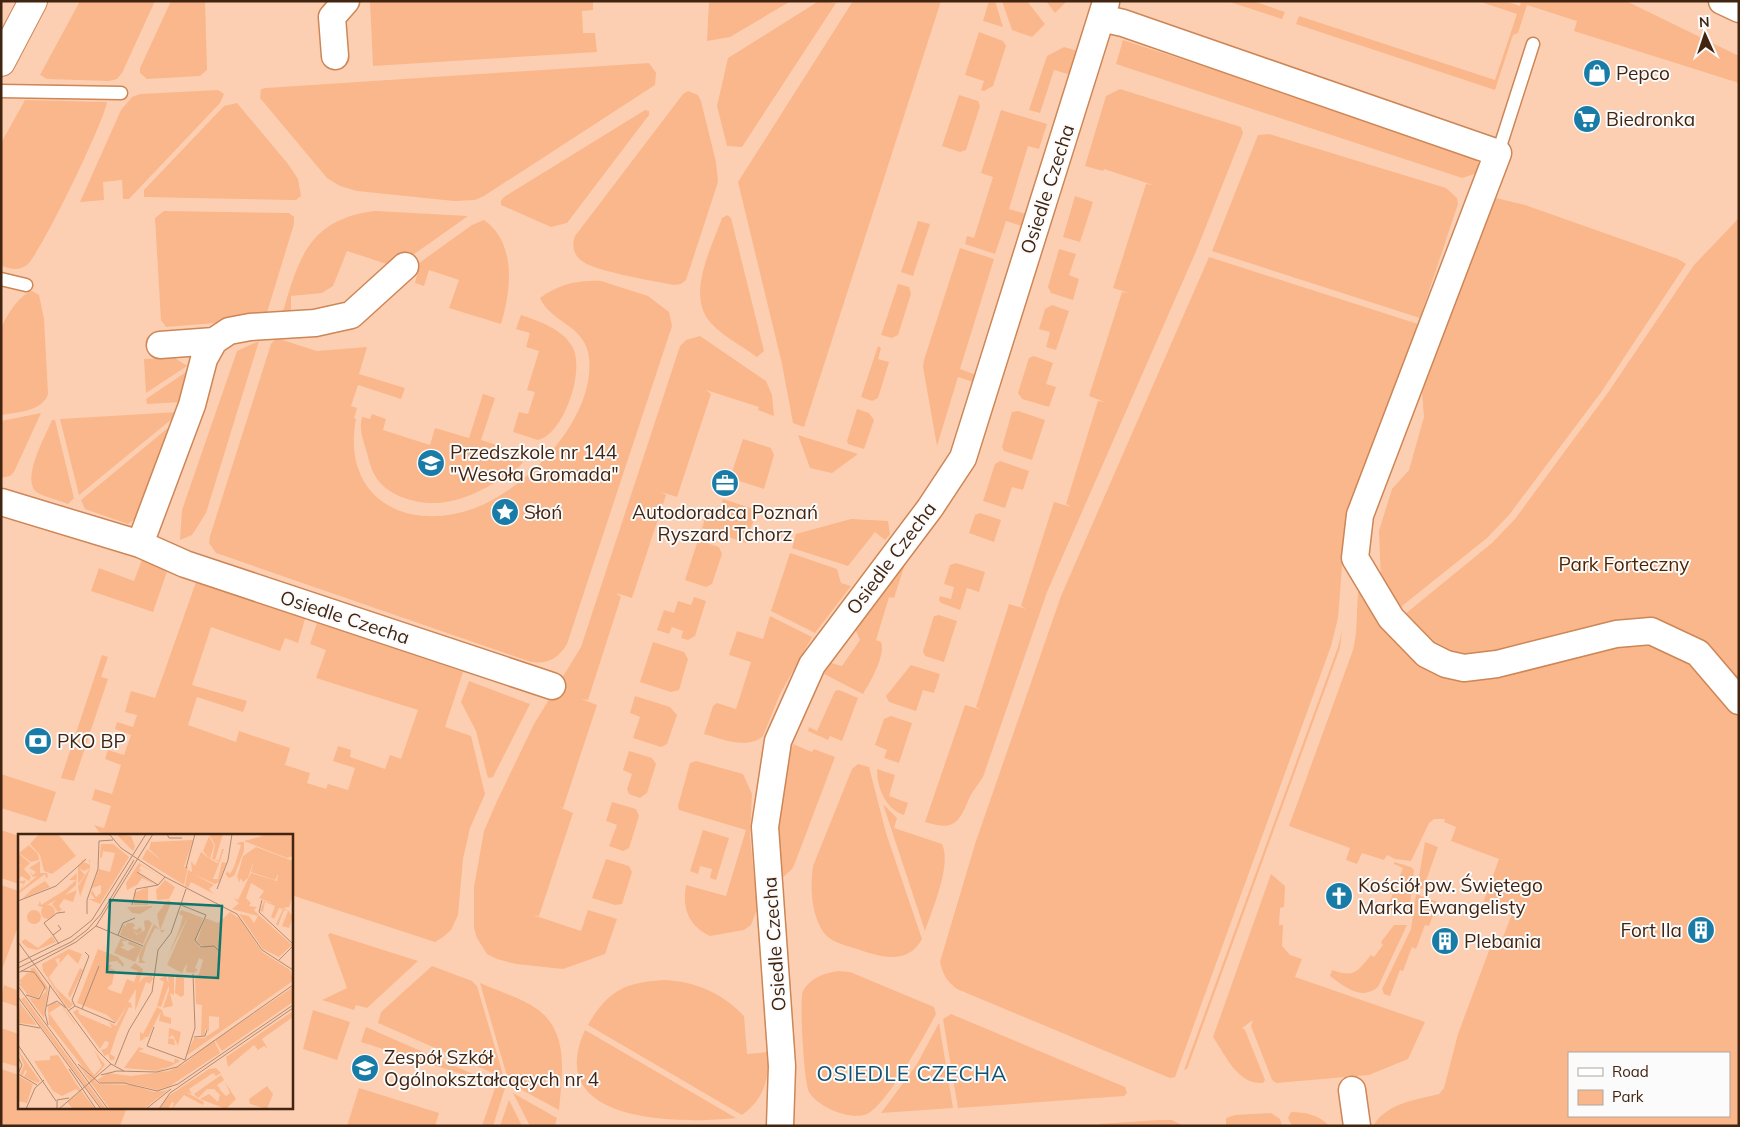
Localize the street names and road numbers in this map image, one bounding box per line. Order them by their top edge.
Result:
street label: Osiedle Czecha [1015,121,1079,257]
street label: Osiedle Czecha [841,497,941,619]
street label: Osiedle Czecha [277,585,413,649]
street label: Osiedle Czecha [757,876,791,1012]

